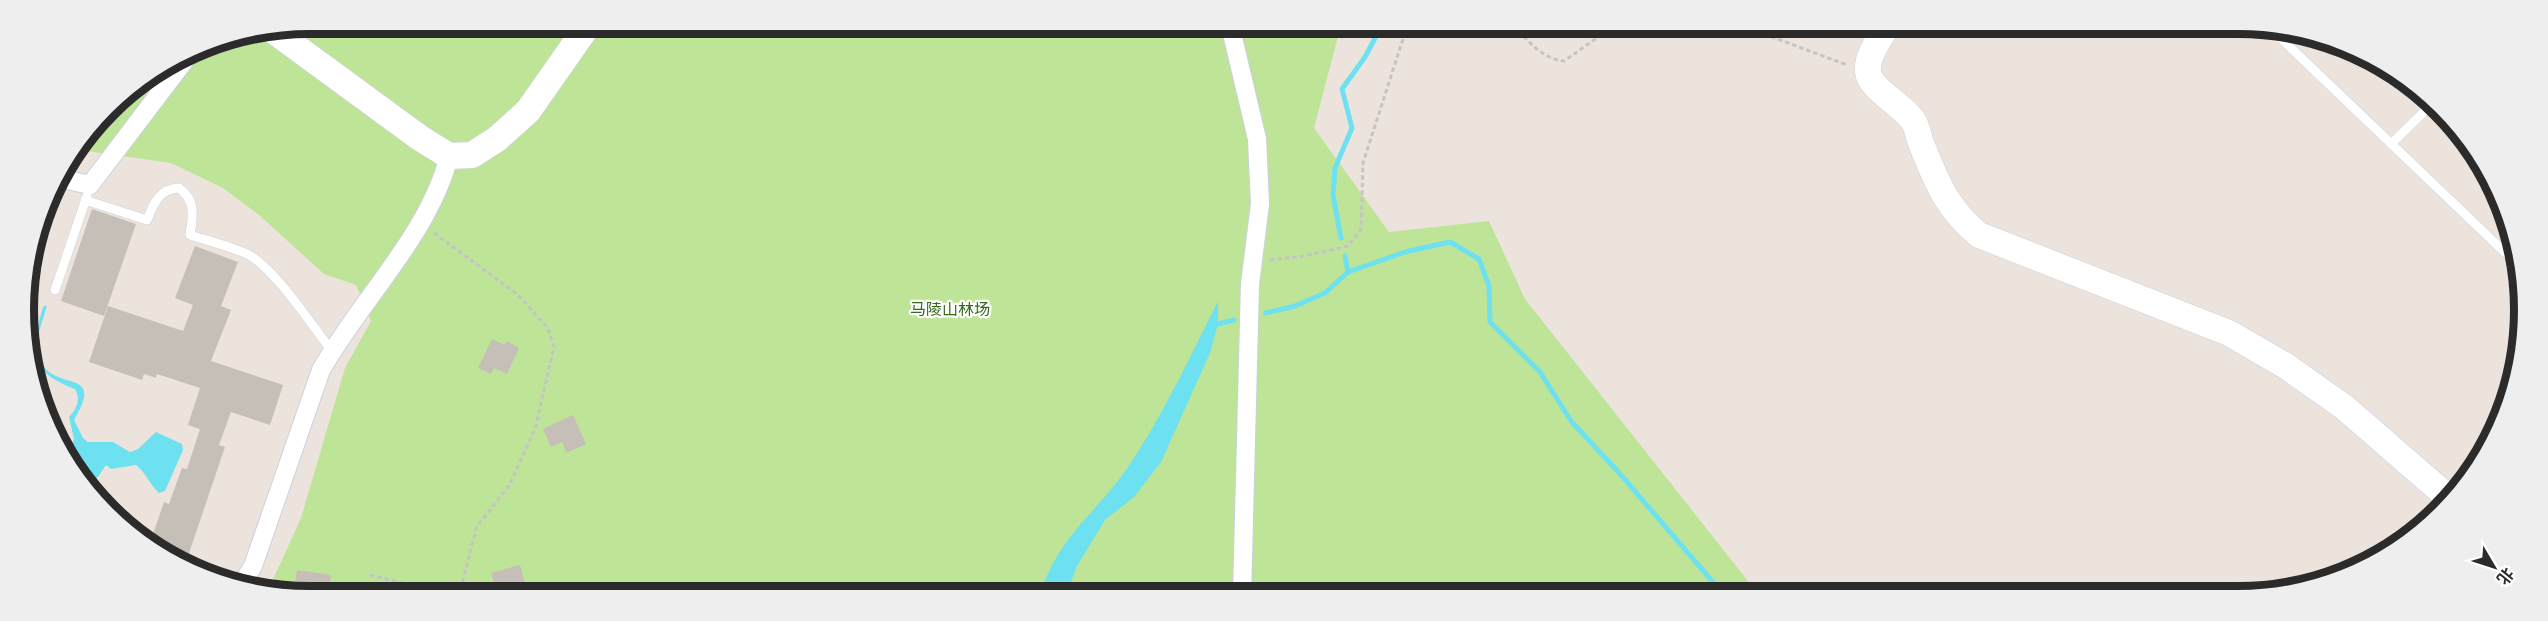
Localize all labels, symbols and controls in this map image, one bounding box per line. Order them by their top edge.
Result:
park label: 马陵山林场 [910,299,990,321]
north arrow [2464,537,2524,597]
text: 北 [2491,563,2518,589]

